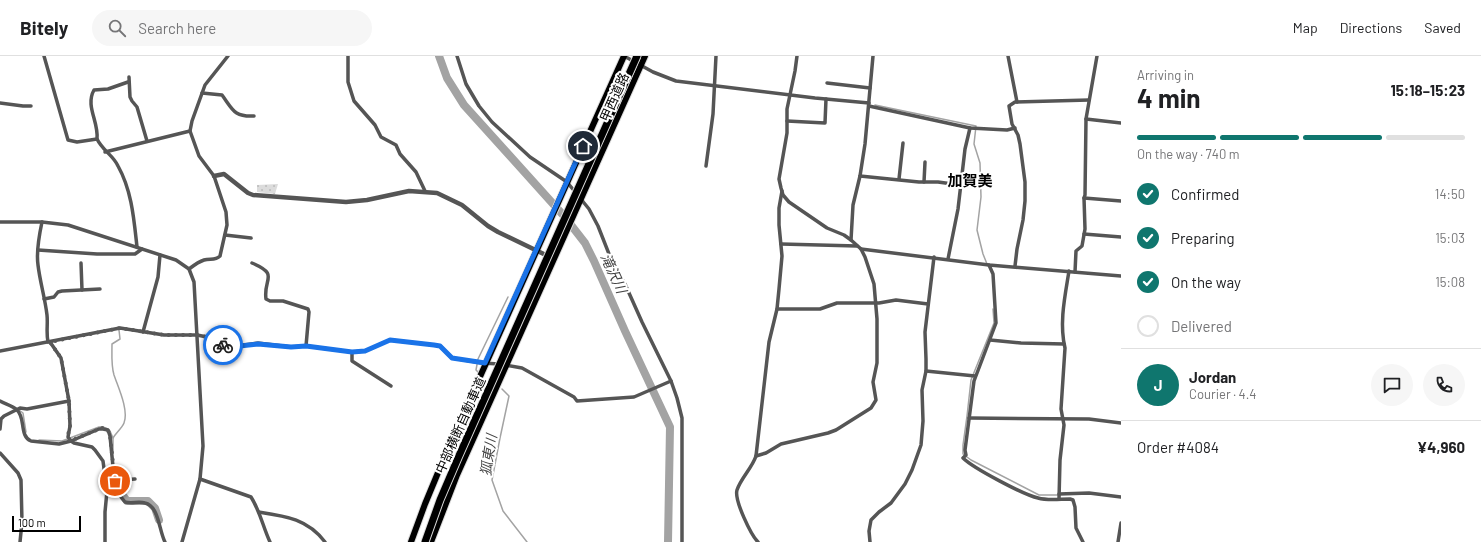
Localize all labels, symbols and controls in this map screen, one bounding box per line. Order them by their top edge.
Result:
search box [92,10,372,46]
text: Bitely [20,16,68,39]
icon: search [106,17,128,39]
text: Search here [138,19,216,37]
text: Map [1293,19,1318,36]
text: Directions [1340,19,1402,36]
text: Saved [1424,19,1461,36]
text: Arriving in [1137,67,1194,83]
street label: 甲西道路 [596,70,632,124]
text: 15:18–15:23 [1390,81,1465,99]
text: 4 min [1137,82,1201,113]
pin [566,129,600,163]
icon: home [572,135,594,157]
text: On the way · 740 m [1137,146,1240,162]
district label: 加賀美 [947,171,993,189]
icon: check [1137,183,1159,205]
text: Confirmed [1171,185,1239,203]
text: 14:50 [1435,186,1465,202]
icon: check [1137,227,1159,249]
text: Preparing [1171,229,1235,247]
text: 15:03 [1435,230,1465,246]
water label: 滝沢川 [597,250,631,297]
icon: check [1137,271,1159,293]
text: On the way [1171,273,1241,291]
text: 15:08 [1435,274,1465,290]
text: Delivered [1171,317,1232,335]
courier [203,325,243,365]
icon: bike [212,334,234,356]
button: chat [1371,364,1413,406]
button: phone [1423,364,1465,406]
text: Jordan [1189,368,1236,386]
street label: 中部横断自動車道 [432,374,488,476]
text: J [1154,376,1162,394]
text: Courier · 4.4 [1189,386,1257,402]
water label: 狐東川 [476,431,500,477]
text: Order #4084 [1137,438,1219,456]
text: ¥4,960 [1417,438,1465,456]
pin [98,464,132,498]
icon: bag [104,470,126,492]
scale bar [12,514,81,533]
text: 100 m [18,516,46,529]

